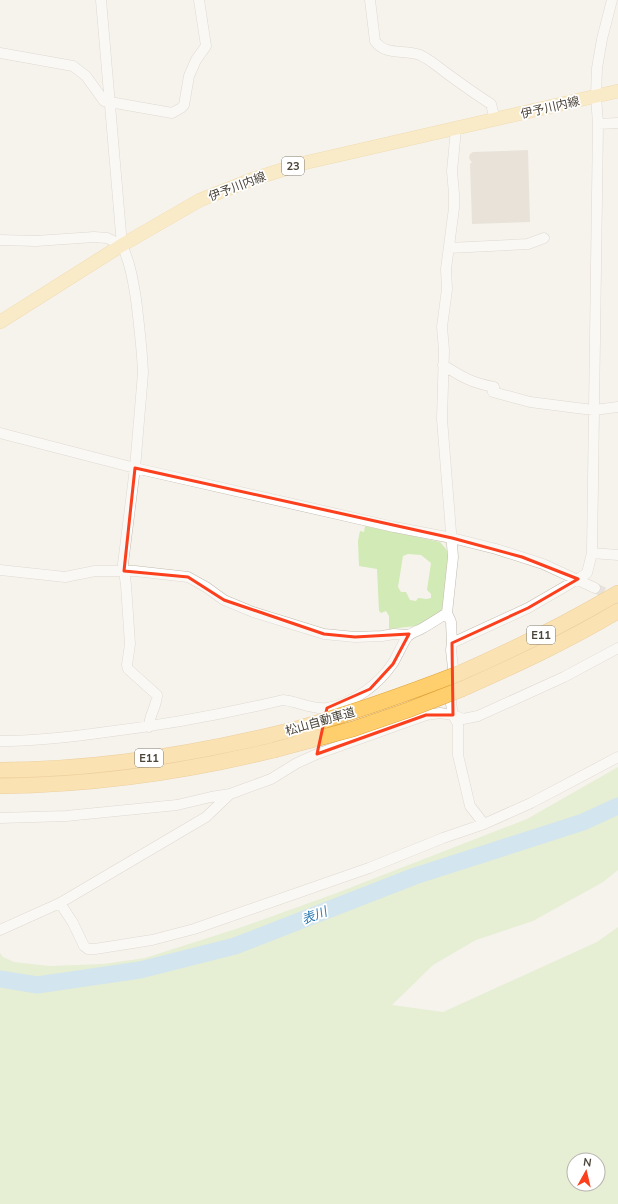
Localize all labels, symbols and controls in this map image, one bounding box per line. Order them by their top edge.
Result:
street label: 伊予川内線 [519,93,581,121]
road number: 23 [282,157,304,175]
street label: 伊予川内線 [206,168,268,204]
road number: E11 [527,626,555,644]
street label: 松山自動車道 [283,704,357,738]
road number: E11 [135,749,163,767]
water label: 表川 [299,902,331,927]
north arrow [566,1152,606,1192]
text: N [582,1155,592,1170]

